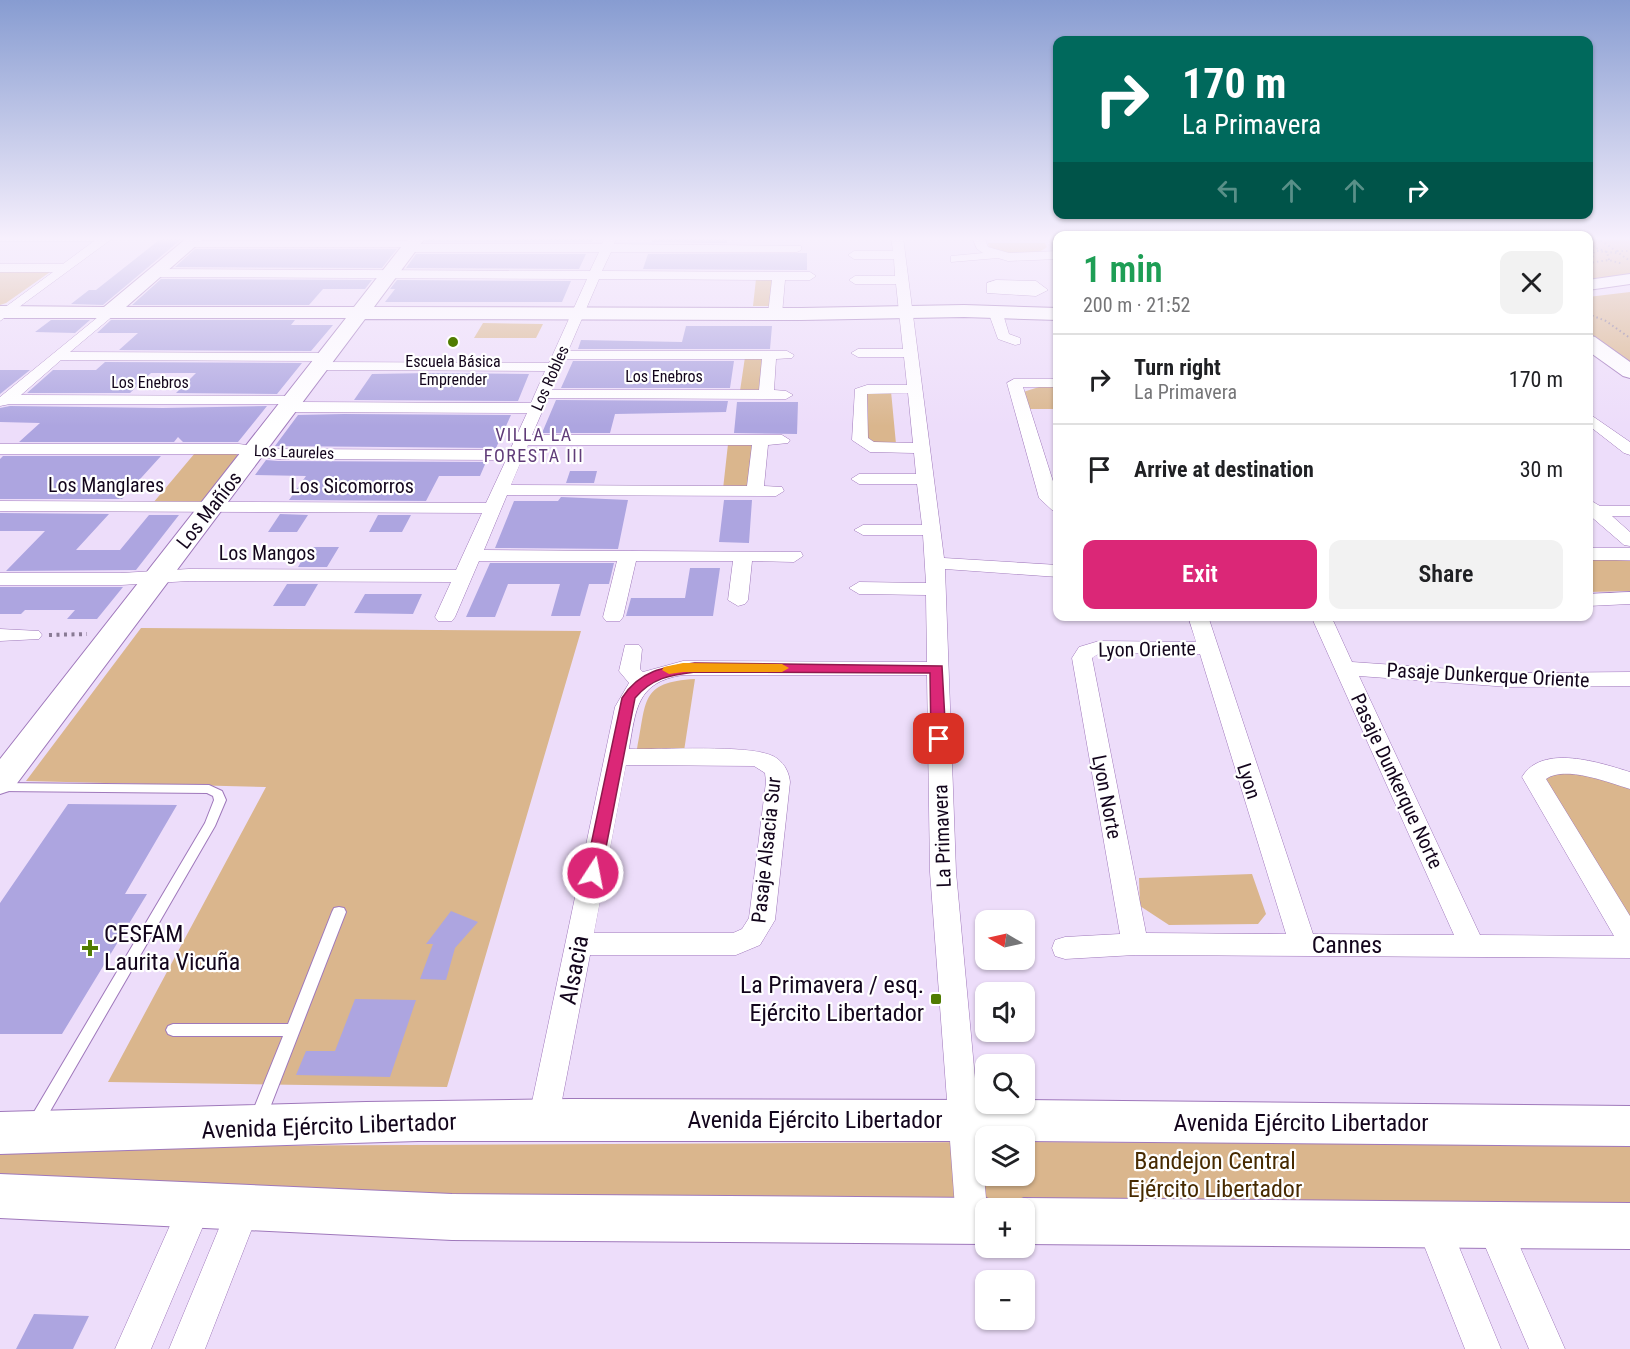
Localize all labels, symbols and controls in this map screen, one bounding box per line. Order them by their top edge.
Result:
text: 170 m [1182,59,1287,108]
icon: right [1083,60,1161,138]
text: La Primavera [1182,109,1321,141]
icon: left [1212,174,1245,207]
icon: ahead [1275,174,1308,207]
icon: ahead [1338,174,1371,207]
icon: right [1401,174,1434,207]
text: 1 min [1083,249,1163,291]
button: close [1500,251,1563,314]
text: 200 m · 21:52 [1083,293,1190,317]
marker: Escuela Básica Emprender [446,335,460,349]
street label: Los Robles [527,342,573,414]
place label: Escuela Básica Emprender [405,352,501,389]
text: Turn right [1134,355,1221,380]
icon: right [1083,363,1116,396]
street label: Los Enebros [625,367,703,386]
text: 170 m [1509,367,1563,392]
street label: Los Enebros [111,373,189,392]
text: La Primavera [1134,380,1237,404]
district label: VILLA LA FORESTA III [484,424,584,466]
street label: Los Laureles [254,441,334,463]
icon: arrive [1083,453,1116,486]
text: Arrive at destination [1134,457,1314,482]
text: 30 m [1520,457,1563,482]
street label: Los Mañíos [171,467,247,553]
street label: Los Manglares [48,473,164,497]
street label: Los Sicomorros [290,474,414,498]
button: Exit [1083,540,1317,609]
button: Share [1329,540,1563,609]
street label: Los Mangos [219,541,315,565]
street label: Lyon Oriente [1098,636,1196,662]
street label: Pasaje Dunkerque Oriente [1386,658,1590,692]
street label: Pasaje Dunkerque Norte [1346,690,1448,872]
pin [913,713,964,764]
icon: arrive [922,722,955,755]
street label: Lyon Norte [1087,753,1127,841]
street label: Lyon [1232,760,1266,802]
street label: Pasaje Alsacia Sur [746,776,786,924]
street label: La Primavera [928,784,956,888]
position arrow [561,841,625,905]
north arrow [975,910,1035,970]
map controls [975,910,1035,1330]
place label: CESFAM Laurita Vicuña [104,920,240,976]
street label: Cannes [1312,931,1382,959]
street label: Alsacia [554,933,594,1007]
marker: CESFAM Laurita Vicuña [81,939,99,957]
place label: La Primavera / esq. Ejército Libertador [740,971,924,1027]
button: sound [975,982,1035,1042]
marker: La Primavera / esq. Ejército Libertador [929,992,943,1006]
button: search [975,1054,1035,1114]
street label: Avenida Ejército Libertador [687,1106,943,1134]
street label: Avenida Ejército Libertador [201,1108,457,1144]
street label: Avenida Ejército Libertador [1173,1109,1429,1137]
button: layers [975,1126,1035,1186]
park label: Bandejon Central Ejército Libertador [1128,1147,1302,1203]
button: + [975,1198,1035,1258]
button: − [975,1270,1035,1330]

